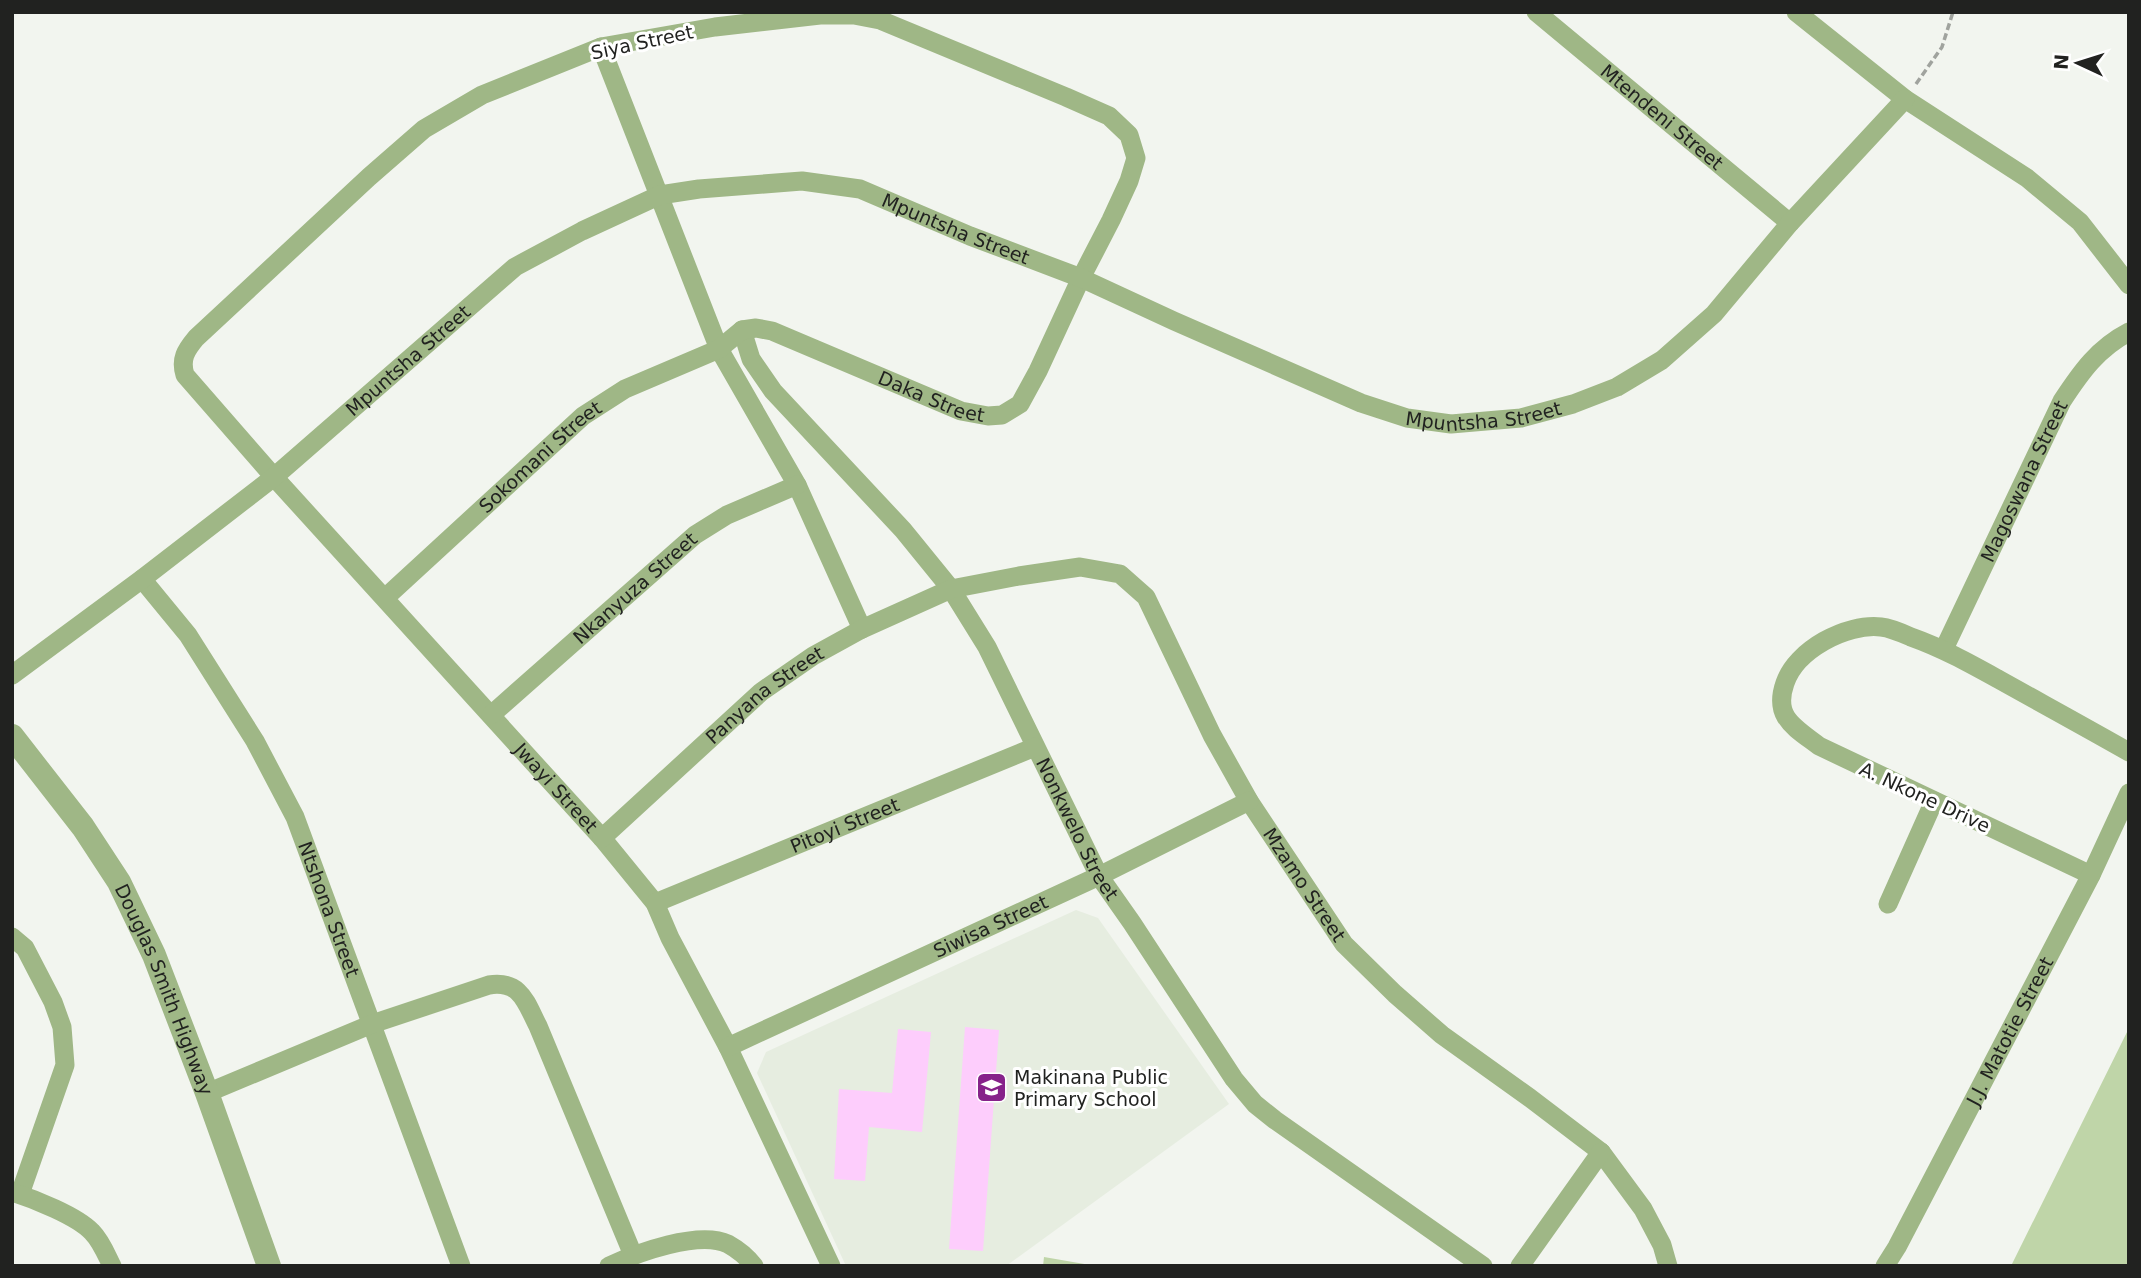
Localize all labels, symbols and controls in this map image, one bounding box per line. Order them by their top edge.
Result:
street label: Siya Street [589,20,695,64]
north arrow [2043,28,2113,98]
text: N [2050,53,2073,71]
street label: Mtendeni Street [1596,60,1728,174]
street label: Mpuntsha Street [879,189,1033,268]
street label: Mpuntsha Street [341,300,474,420]
street label: Daka Street [875,366,986,426]
street label: Sokomani Street [474,396,605,517]
street label: Mpuntsha Street [1404,397,1564,435]
street label: Magoswana Street [1976,397,2072,565]
street label: Nkanyuza Street [569,528,701,648]
street label: Panyana Street [701,641,827,748]
street label: Jwayi Street [509,738,602,837]
street label: Nonkwelo Street [1032,754,1123,904]
street label: A. Nkone Drive [1856,757,1994,837]
street label: Pitoyi Street [787,793,902,857]
street label: Mzamo Street [1259,824,1350,946]
street label: Ntshona Street [294,838,364,980]
street label: Douglas Smith Highway [111,880,218,1098]
street label: Siwisa Street [930,890,1051,962]
street label: J.J. Matotie Street [1961,953,2057,1110]
place label: Makinana Public Primary School [1014,1066,1168,1110]
school or university icon: Makinana Public Primary School [974,1071,1008,1105]

